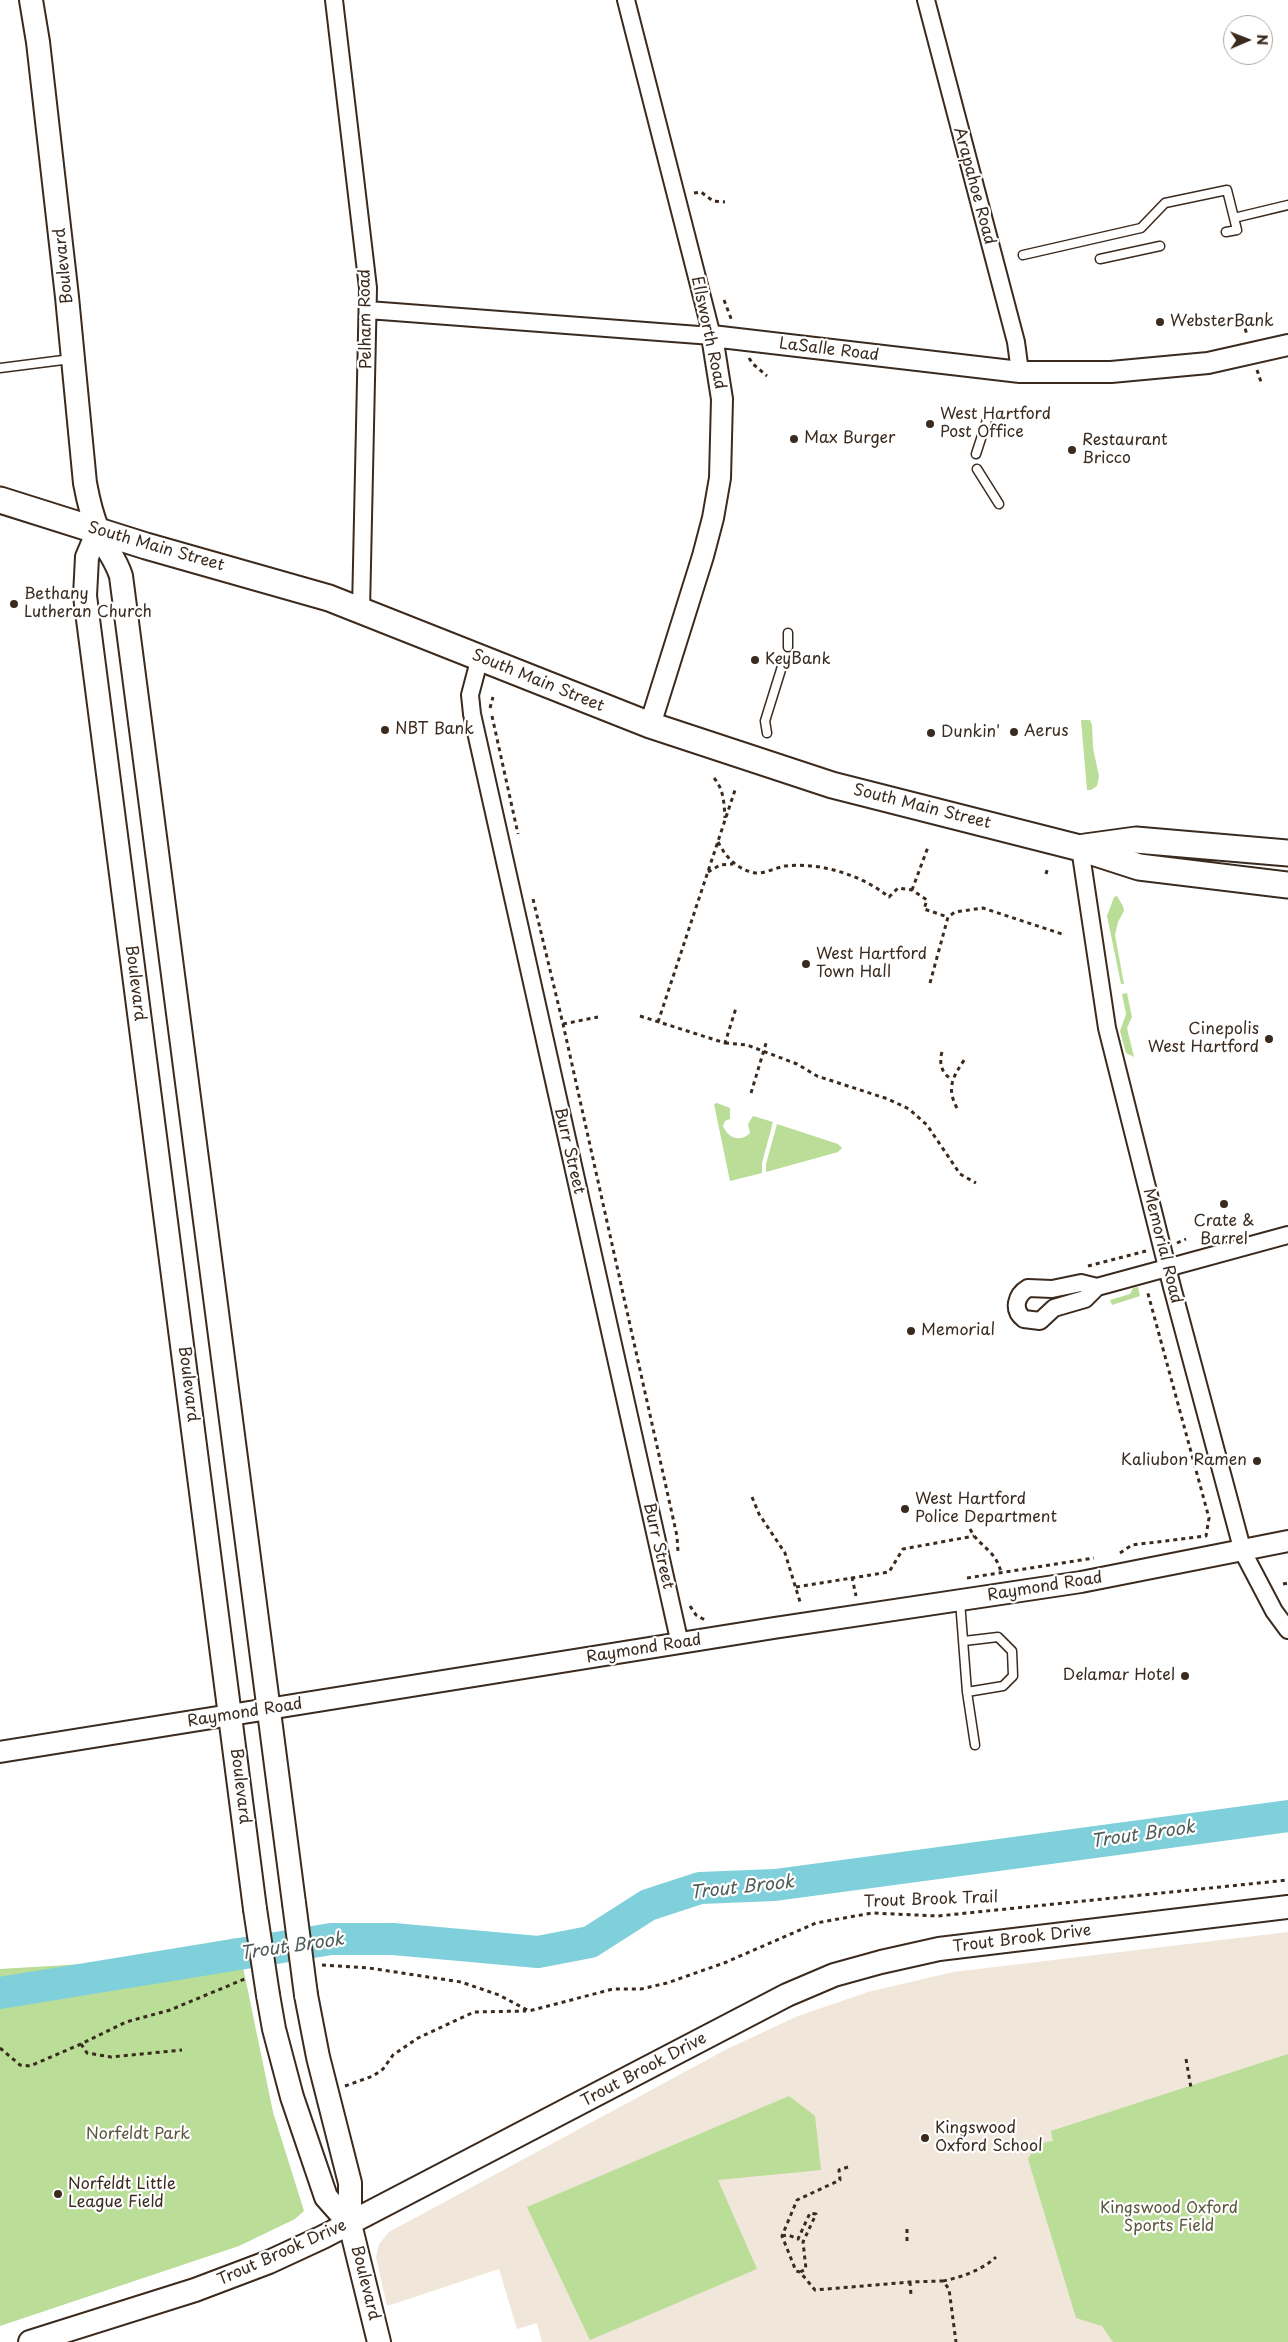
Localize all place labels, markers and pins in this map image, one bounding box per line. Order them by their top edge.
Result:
place label: WebsterBank [1170,312,1274,332]
marker: WebsterBank [1154,316,1166,328]
place label: West Hartford Post Office [940,405,1051,443]
marker: West Hartford Post Office [924,418,936,430]
place label: Max Burger [804,429,895,449]
place label: Restaurant Bricco [1082,431,1168,469]
marker: Max Burger [788,433,800,445]
marker: Restaurant Bricco [1066,444,1078,456]
place label: Bethany Lutheran Church [24,585,152,623]
marker: Bethany Lutheran Church [8,598,20,610]
place label: KeyBank [765,650,830,670]
marker: KeyBank [749,654,761,666]
place label: NBT Bank [395,720,474,740]
place label: Aerus [1024,722,1068,742]
place label: Dunkin' [941,723,1000,743]
marker: NBT Bank [379,724,391,736]
marker: Aerus [1008,726,1020,738]
marker: Dunkin' [925,727,937,739]
place label: West Hartford Town Hall [816,945,927,983]
marker: West Hartford Town Hall [800,958,812,970]
place label: Cinepolis West Hartford [1148,1020,1259,1058]
marker: Cinepolis West Hartford [1263,1033,1275,1045]
marker: Crate & Barrel [1218,1198,1230,1210]
place label: Crate & Barrel [1194,1212,1254,1250]
place label: Memorial [921,1321,995,1341]
marker: Memorial [905,1325,917,1337]
place label: Kaliubon Ramen [1121,1451,1247,1471]
marker: Kaliubon Ramen [1251,1455,1263,1467]
place label: West Hartford Police Department [915,1490,1057,1528]
marker: West Hartford Police Department [899,1503,911,1515]
place label: Delamar Hotel [1063,1666,1175,1686]
marker: Delamar Hotel [1179,1670,1191,1682]
place label: Kingswood Oxford School [935,2119,1043,2157]
marker: Kingswood Oxford School [919,2132,931,2144]
place label: Norfeldt Little League Field [68,2175,176,2213]
marker: Norfeldt Little League Field [52,2188,64,2200]

